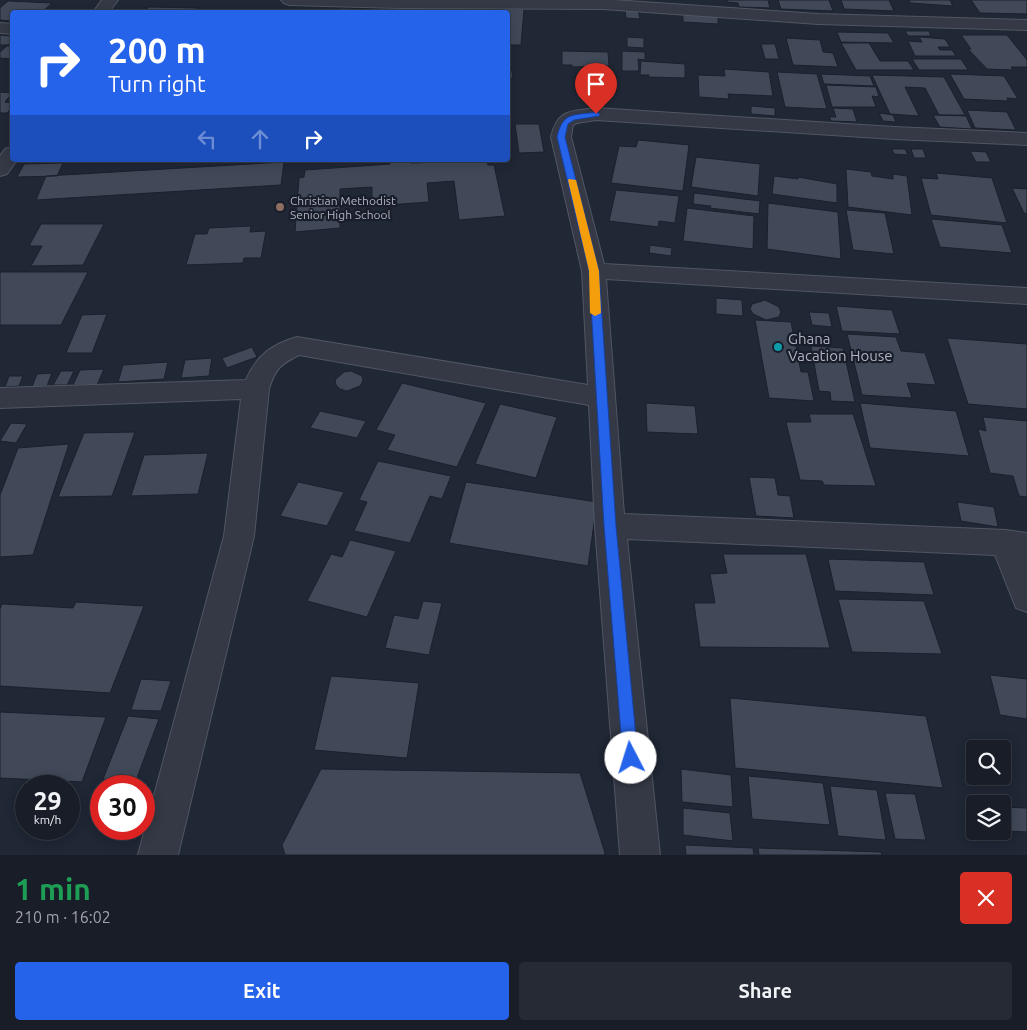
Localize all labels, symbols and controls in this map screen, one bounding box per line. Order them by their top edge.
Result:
icon: right [25,30,90,95]
text: 200 m [108,30,206,70]
pin [575,63,617,114]
icon: arrive [582,70,610,98]
text: Turn right [108,71,206,96]
icon: left [193,125,221,153]
icon: ahead [246,125,274,153]
icon: right [299,125,327,153]
place label: Christian Methodist Senior High School [290,194,396,221]
marker: Christian Methodist Senior High School [274,201,286,213]
place label: Ghana Vacation House [788,330,893,364]
marker: Ghana Vacation House [772,341,784,353]
position arrow [604,731,656,783]
map controls [966,740,1011,840]
button: search [966,740,1011,785]
speed limit sign: 30 [90,775,155,840]
text: 29 [33,787,62,815]
button: layers [966,795,1011,840]
text: km/h [34,813,61,826]
text: 1 min [15,872,91,906]
button: close [960,872,1012,924]
text: 210 m · 16:02 [15,908,111,926]
button: Exit [15,962,509,1020]
button: Share [519,962,1012,1020]

